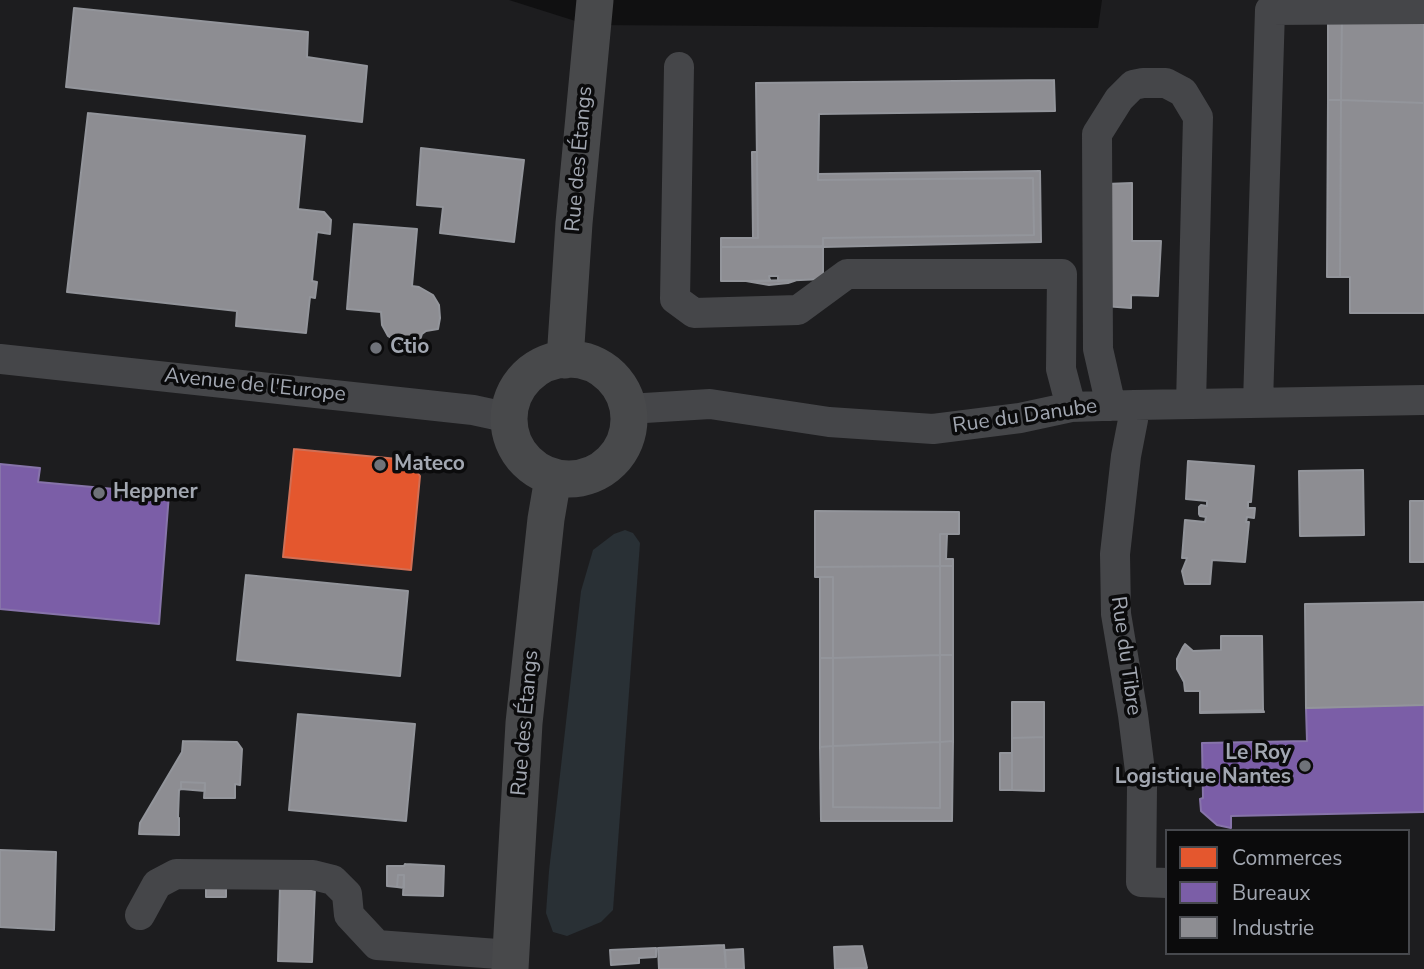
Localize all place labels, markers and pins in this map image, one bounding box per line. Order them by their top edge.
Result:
place label: Ctio [390,335,429,361]
marker: Ctio [368,340,384,356]
place label: Mateco [394,452,465,478]
marker: Mateco [372,457,388,473]
place label: Heppner [113,480,198,506]
marker: Heppner [91,485,107,501]
place label: Le Roy Logistique Nantes [1115,741,1291,791]
marker: Le Roy Logistique Nantes [1297,758,1313,774]

